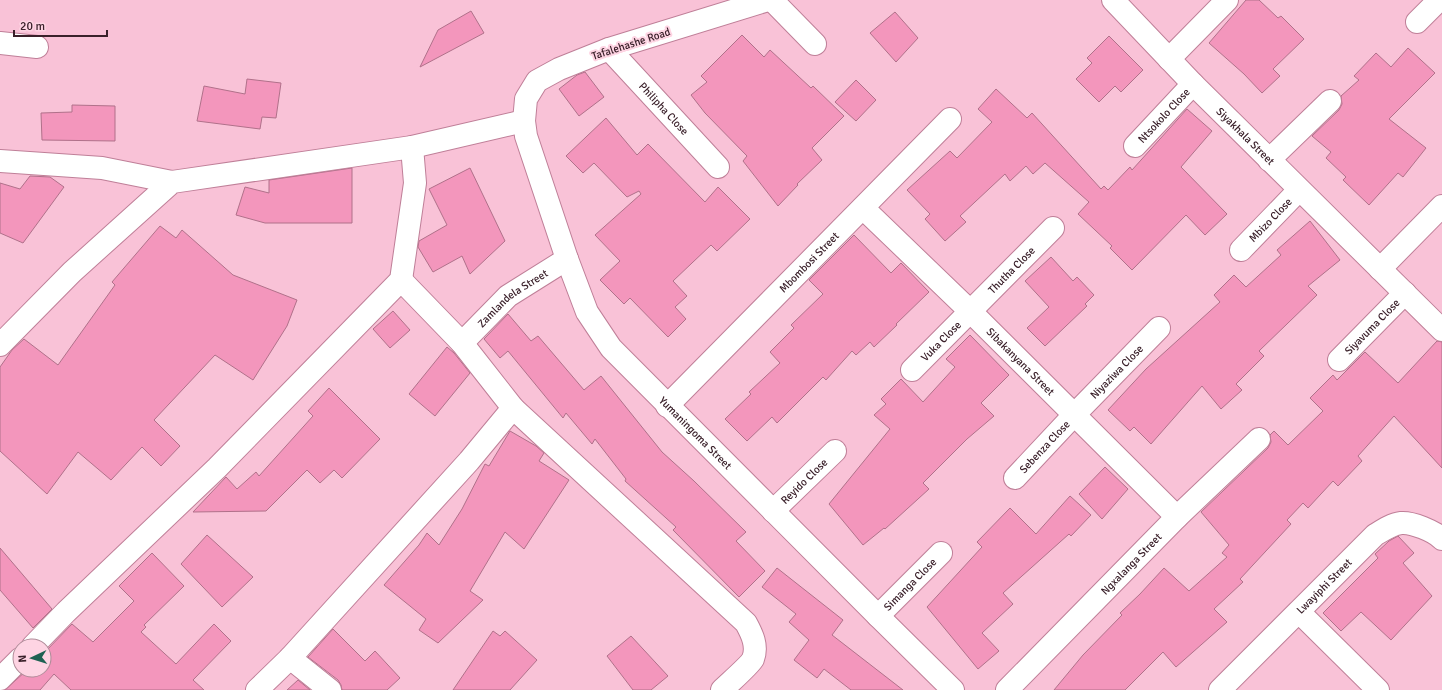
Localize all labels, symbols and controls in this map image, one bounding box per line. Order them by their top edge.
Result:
scale bar [14,12,107,38]
text: 20 m [20,19,45,34]
street label: Tafalehashe Road [590,25,672,63]
street label: Philipha Close [636,79,691,138]
street label: Ntsokolo Close [1135,85,1192,145]
street label: Siyakhala Street [1214,104,1278,168]
street label: Mbizo Close [1246,195,1294,245]
street label: Mbombosi Street [776,229,842,295]
street label: Thutha Close [985,244,1038,296]
street label: Zamlandela Street [475,266,550,330]
street label: Siyavuma Close [1342,296,1402,357]
street label: Vuka Close [918,318,964,364]
street label: Sibakanyana Street [984,325,1058,398]
street label: Niyaziwa Close [1087,342,1146,401]
street label: Yumaningoma Street [657,394,735,472]
street label: Sebenza Close [1016,417,1072,476]
street label: Reyido Close [778,456,830,507]
street label: Ngxalanga Street [1098,530,1164,597]
street label: Simanga Close [881,555,939,613]
street label: Lwayiphi Street [1294,556,1354,616]
north arrow [12,638,52,678]
text: N [16,654,29,663]

